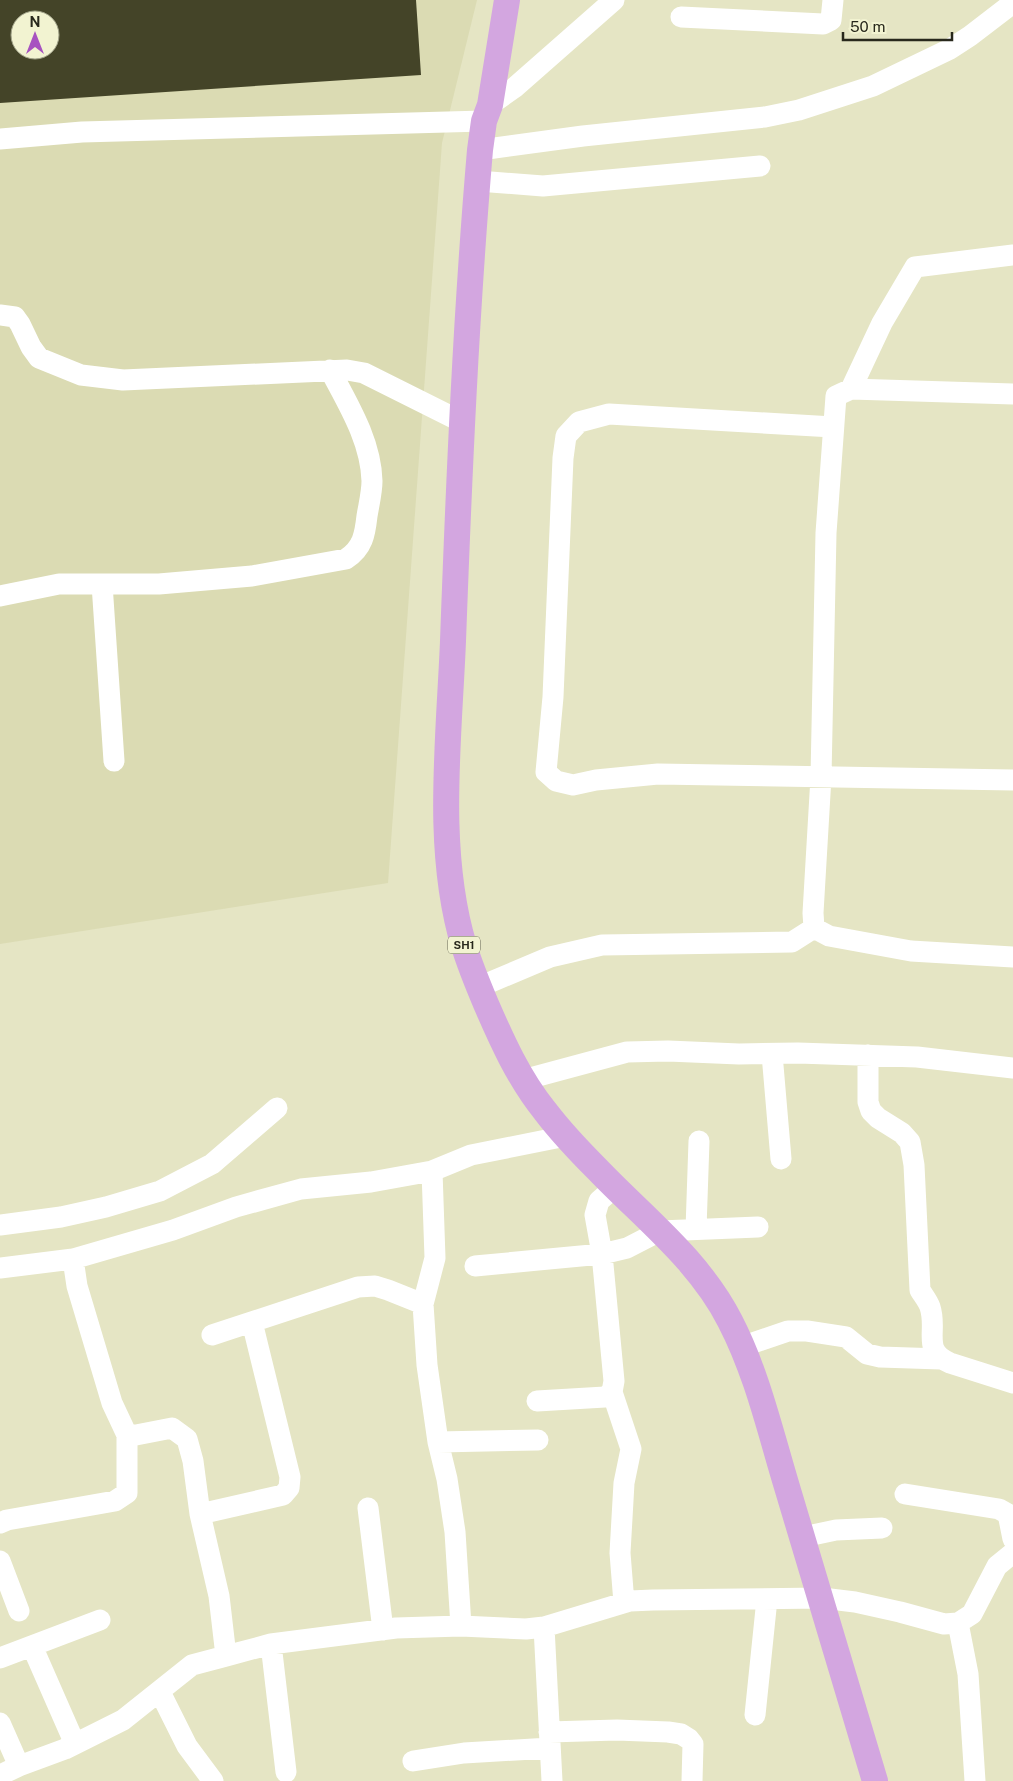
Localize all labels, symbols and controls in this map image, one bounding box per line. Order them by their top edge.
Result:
north arrow [10,10,60,60]
scale bar [843,10,952,42]
text: N [30,14,40,30]
text: 50 m [850,18,885,35]
road number: SH1 [448,936,480,954]

